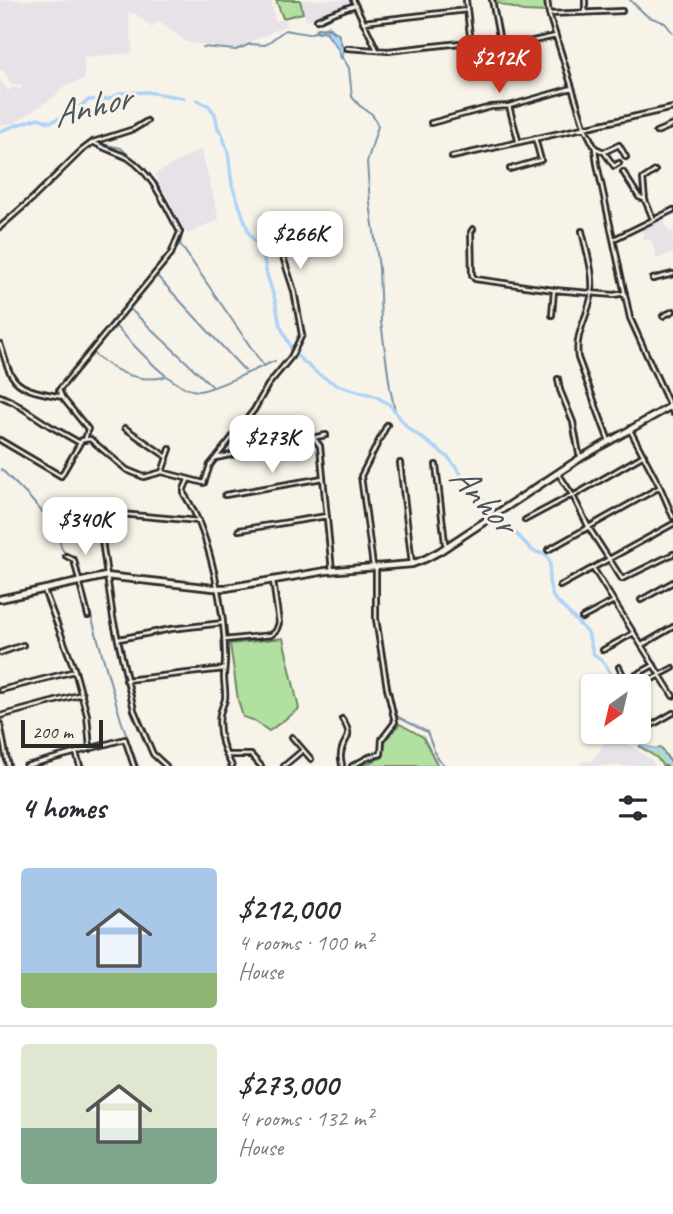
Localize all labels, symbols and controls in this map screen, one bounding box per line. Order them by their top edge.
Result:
pin: $212K [450,36,548,95]
text: $212K [472,43,526,72]
water label: Anhor [48,72,140,138]
pin: $266K [251,212,349,271]
text: $266K [273,219,327,248]
pin: $273K [223,416,321,475]
text: $273K [246,423,299,452]
water label: Anhor [440,454,531,547]
pin: $340K [36,498,134,557]
text: $340K [58,505,112,534]
north arrow [581,674,651,744]
map controls [581,674,651,744]
scale bar [21,717,103,749]
text: 200 m [32,720,73,744]
text: 4 homes [21,789,106,827]
icon: filters [614,789,652,827]
text: $212,000 [238,890,338,928]
icon: home [77,896,161,980]
text: 4 rooms · 100 m² [238,928,373,957]
text: House [238,957,283,986]
text: $273,000 [238,1066,338,1104]
icon: home [77,1072,161,1156]
text: 4 rooms · 132 m² [238,1104,373,1133]
text: House [238,1133,283,1162]

